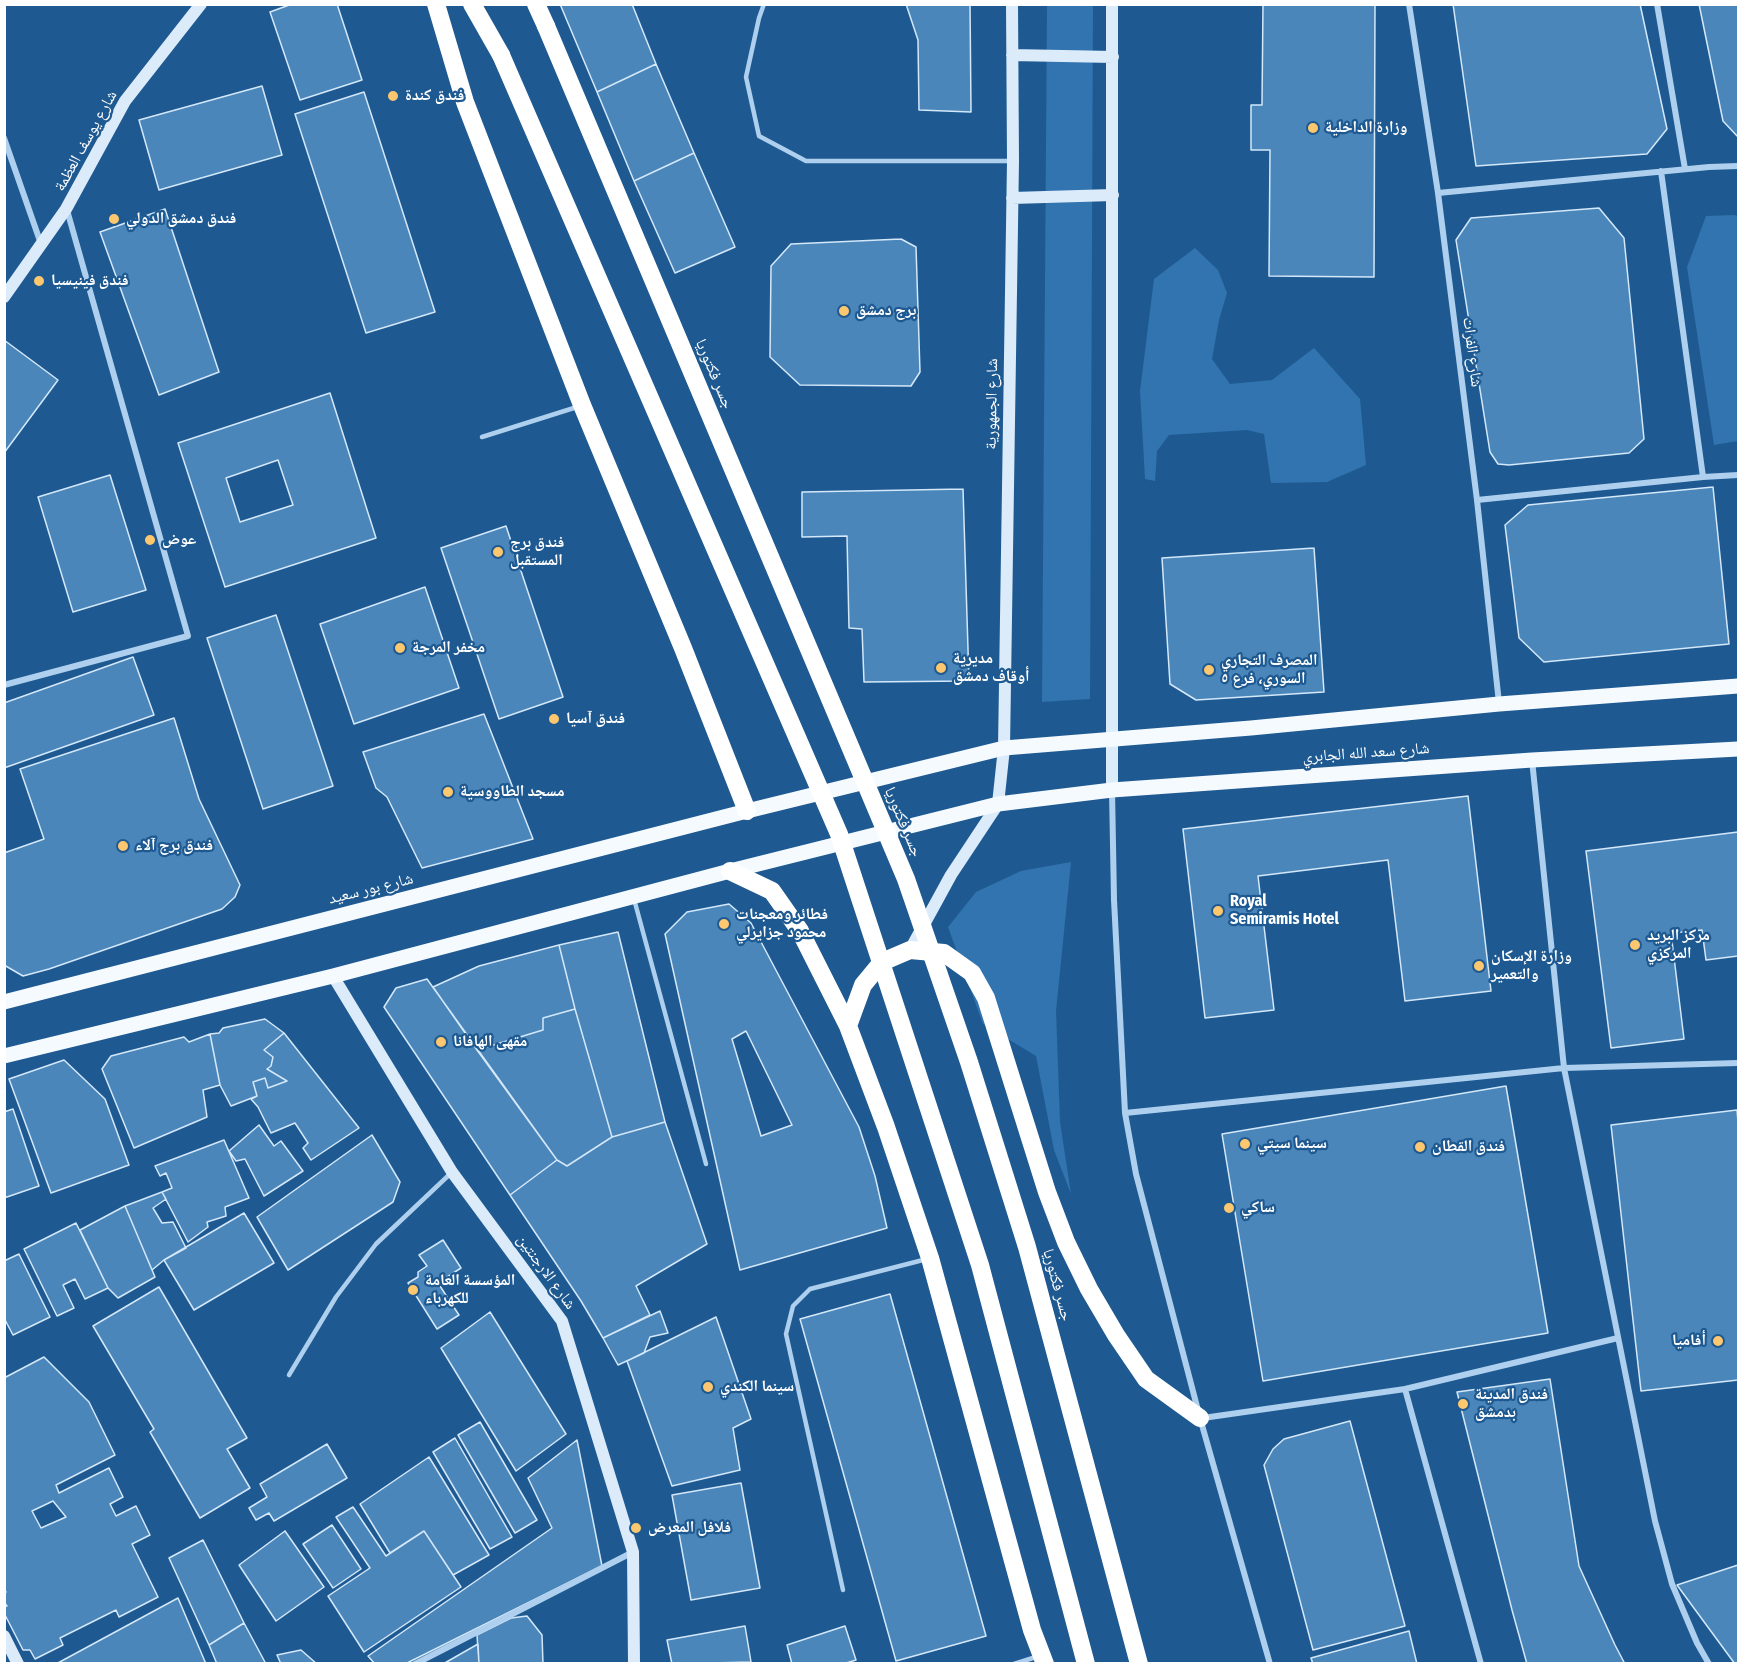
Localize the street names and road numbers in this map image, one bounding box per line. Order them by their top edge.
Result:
street label: شارع يوسف العظمة [50,87,122,195]
street label: شارع الفرات [1458,316,1486,388]
street label: جسر فكتوريا [691,336,737,412]
street label: شارع الجمهورية [982,358,1002,450]
street label: شارع سعد الله الجابري [1302,739,1430,767]
street label: جسر فكتوريا [880,784,926,860]
street label: شارع بور سعيد [327,869,415,909]
street label: شارع الارجنتين [512,1231,580,1313]
street label: جسر فكتوريا [1038,1247,1076,1323]

